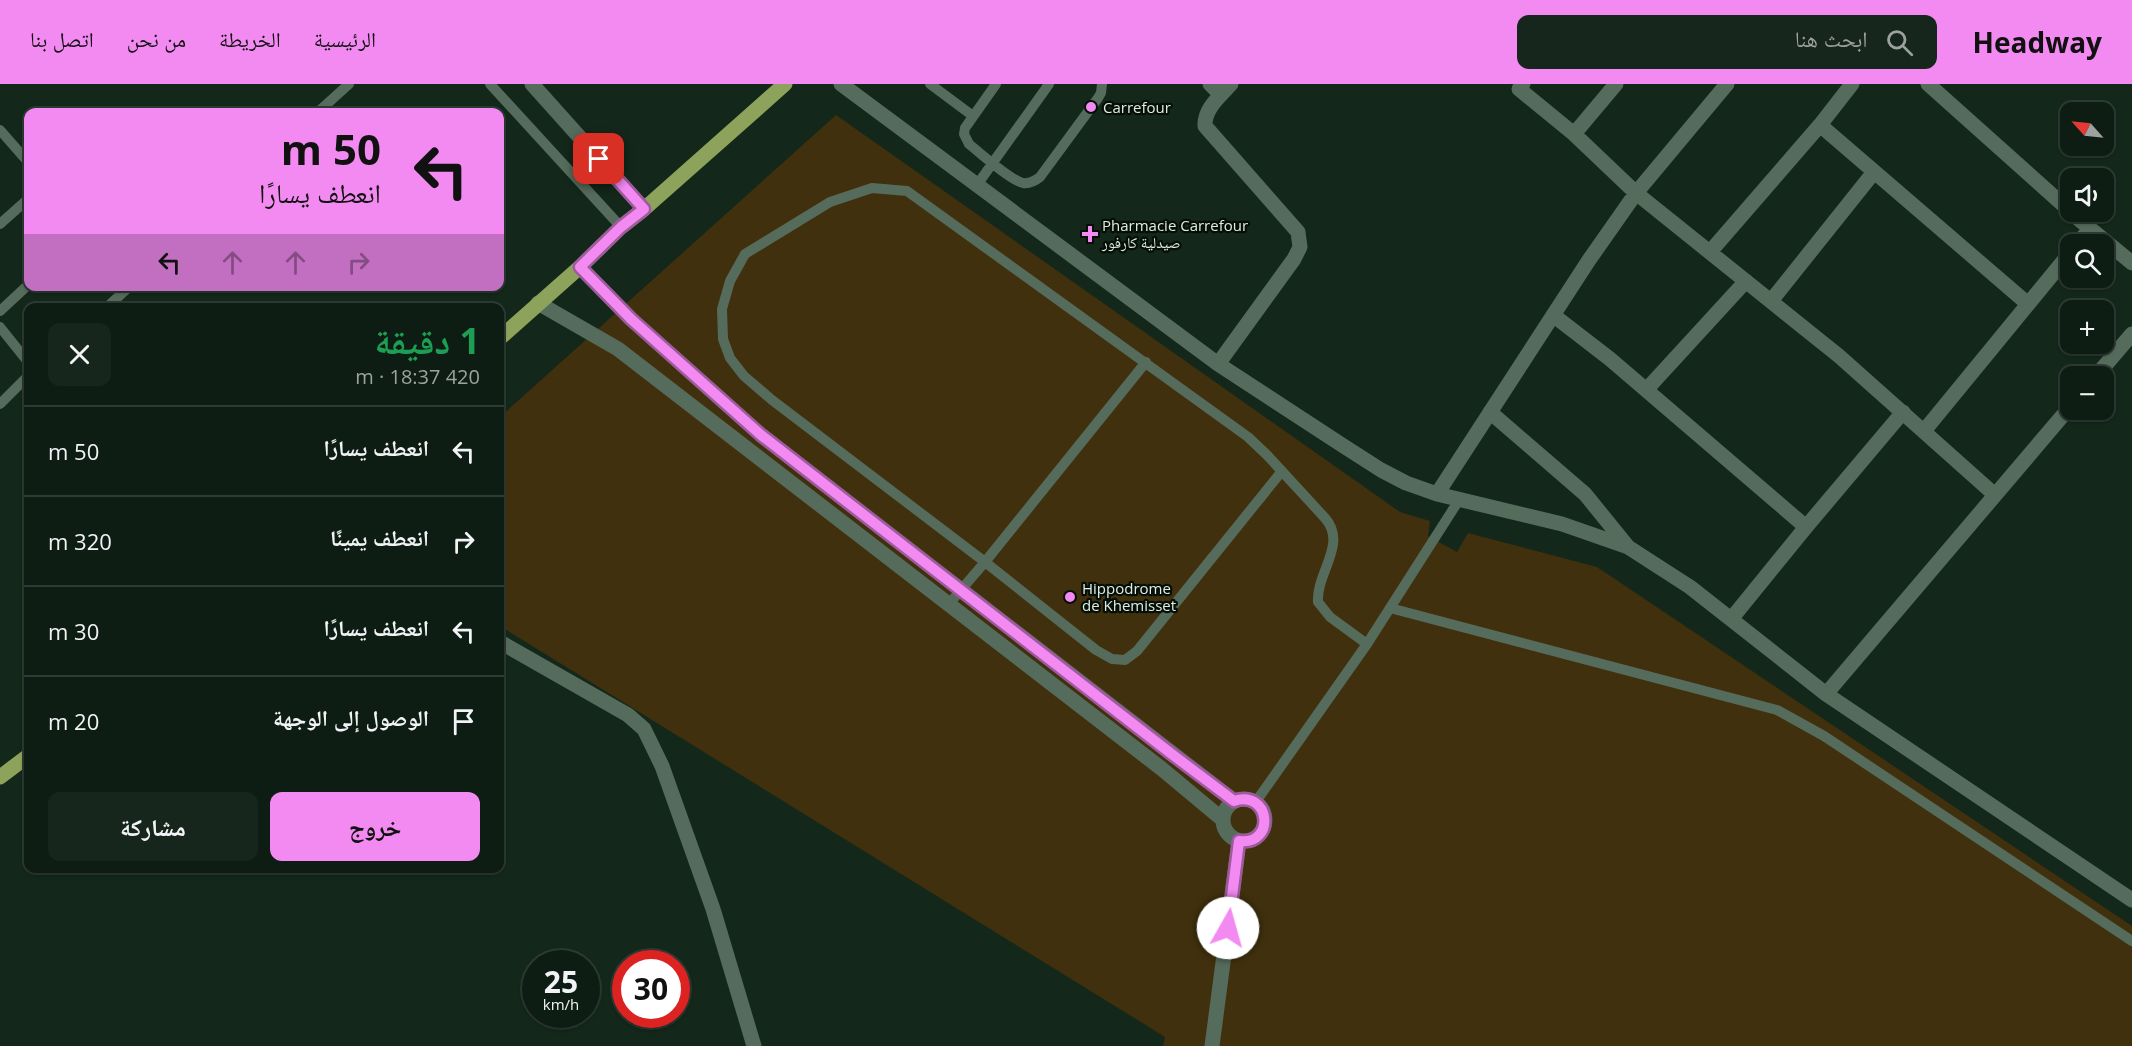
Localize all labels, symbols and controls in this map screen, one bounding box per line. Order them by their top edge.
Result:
search box [1517,15,1937,69]
text: ابحث هنا [1795,23,1868,53]
text: Headway [1973,23,2102,61]
text: اتصل بنا [30,25,94,53]
text: من نحن [127,25,186,53]
text: الخريطة [219,25,281,53]
text: الرئيسية [314,25,376,53]
icon: search [1883,26,1916,59]
place label: Carrefour [1103,97,1171,117]
marker: Carrefour [1084,100,1098,114]
north arrow [2060,102,2114,156]
map controls [2060,102,2114,420]
text: 50 m [281,120,381,177]
icon: left [402,132,480,210]
pin [573,133,624,184]
icon: arrive [582,142,615,175]
button: sound [2060,168,2114,222]
text: انعطف يسارًا [259,174,381,211]
place label: Pharmacie Carrefour صيدلية كارفور [1101,215,1248,252]
marker: Pharmacie Carrefour صيدلية كارفور [1083,227,1097,241]
button: search [2060,234,2114,288]
icon: left [153,246,186,279]
icon: ahead [216,246,249,279]
icon: ahead [279,246,312,279]
icon: right [342,246,375,279]
button: + [2060,300,2114,354]
text: 1 دقيقة [374,316,480,365]
button: close [48,323,111,386]
text: 420 m · 18:37 [355,363,480,390]
button: − [2060,366,2114,420]
text: انعطف يسارًا [324,432,429,462]
icon: left [447,435,480,468]
text: 50 m [48,436,99,466]
text: انعطف يمينًا [330,522,429,552]
icon: right [447,525,480,558]
text: 320 m [48,526,112,556]
place label: Hippodrome de Khemisset [1082,578,1176,615]
marker: Hippodrome de Khemisset [1063,590,1077,604]
text: انعطف يسارًا [324,612,429,642]
icon: left [447,615,480,648]
text: 30 m [48,616,99,646]
text: الوصول إلى الوجهة [273,702,429,732]
icon: arrive [447,705,480,738]
text: 20 m [48,706,99,736]
button: مشاركة [48,792,258,861]
button: خروج [270,792,480,861]
position arrow [1196,896,1260,960]
speed limit sign: 30 [612,950,690,1028]
text: 25 [544,961,578,1002]
text: km/h [543,994,579,1014]

